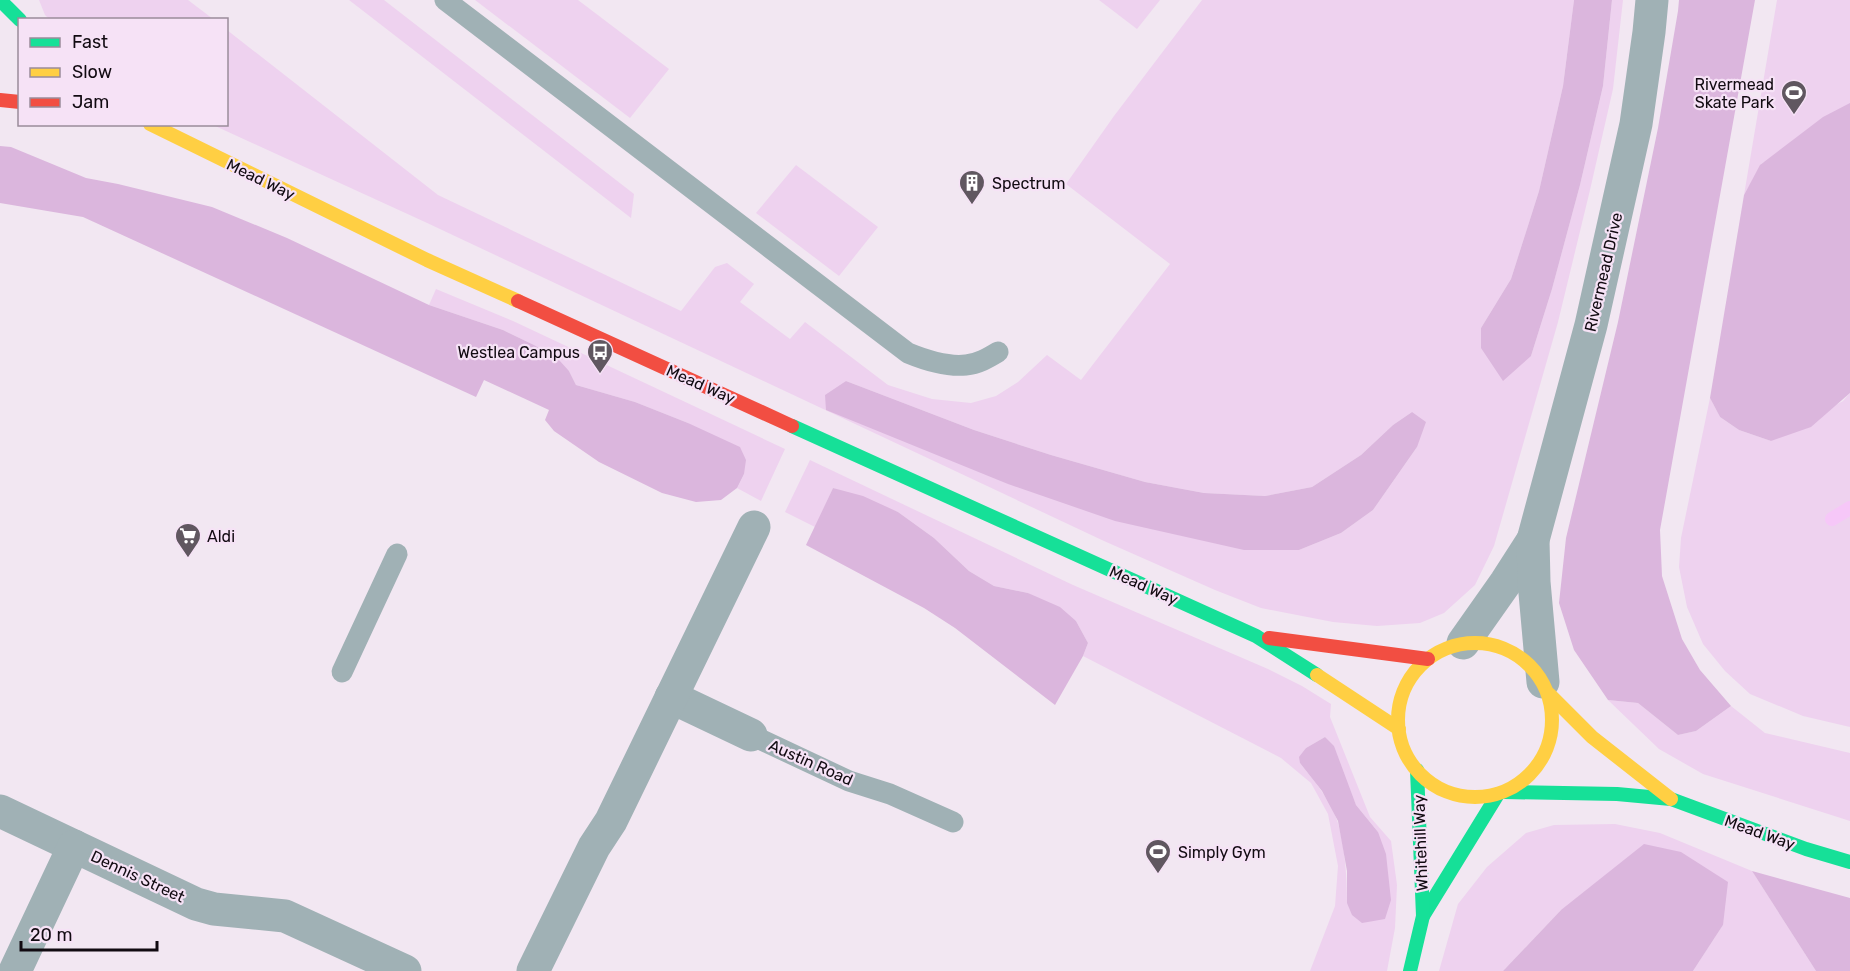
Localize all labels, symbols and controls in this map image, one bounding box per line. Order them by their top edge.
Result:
legend [18,18,228,126]
text: Fast [72,31,108,53]
text: Slow [72,61,112,83]
place label: Rivermead Skate Park [1695,75,1775,112]
sports icon: Rivermead Skate Park [1779,78,1809,116]
text: Jam [72,91,109,113]
street label: Mead Way [224,155,298,204]
building icon: Spectrum [957,168,987,206]
place label: Spectrum [992,174,1065,193]
street label: Rivermead Drive [1581,211,1626,334]
bus stop icon: Westlea Campus [585,337,615,375]
place label: Westlea Campus [458,343,580,362]
street label: Mead Way [663,361,738,408]
supermarket icon: Aldi [173,521,203,559]
place label: Aldi [207,527,235,546]
street label: Mead Way [1106,562,1181,609]
street label: Austin Road [766,735,856,789]
street label: Whitehill Way [1409,794,1432,892]
street label: Mead Way [1722,811,1798,854]
sports icon: Simply Gym [1143,837,1173,875]
place label: Simply Gym [1178,843,1266,862]
street label: Dennis Street [88,846,188,907]
scale bar [21,914,158,952]
text: 20 m [30,924,72,946]

